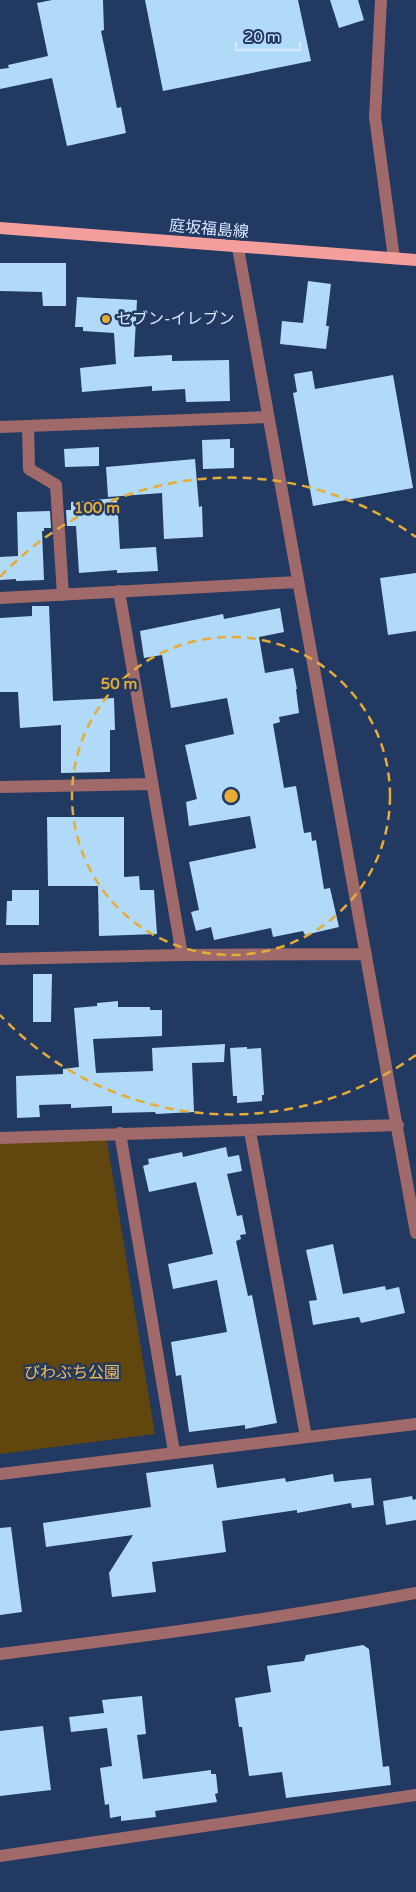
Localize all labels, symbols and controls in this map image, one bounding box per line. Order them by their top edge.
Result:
scale bar [236,20,300,52]
text: 20 m [244,28,281,46]
street label: 庭坂福島線 [168,216,250,242]
place label: セブン-イレブン [116,309,235,329]
marker: セブン-イレブン [100,313,112,325]
text: 100 m [74,499,120,517]
text: 50 m [101,675,137,693]
centre of rings [222,787,240,805]
park label: びわぶち公園 [24,1363,120,1383]

